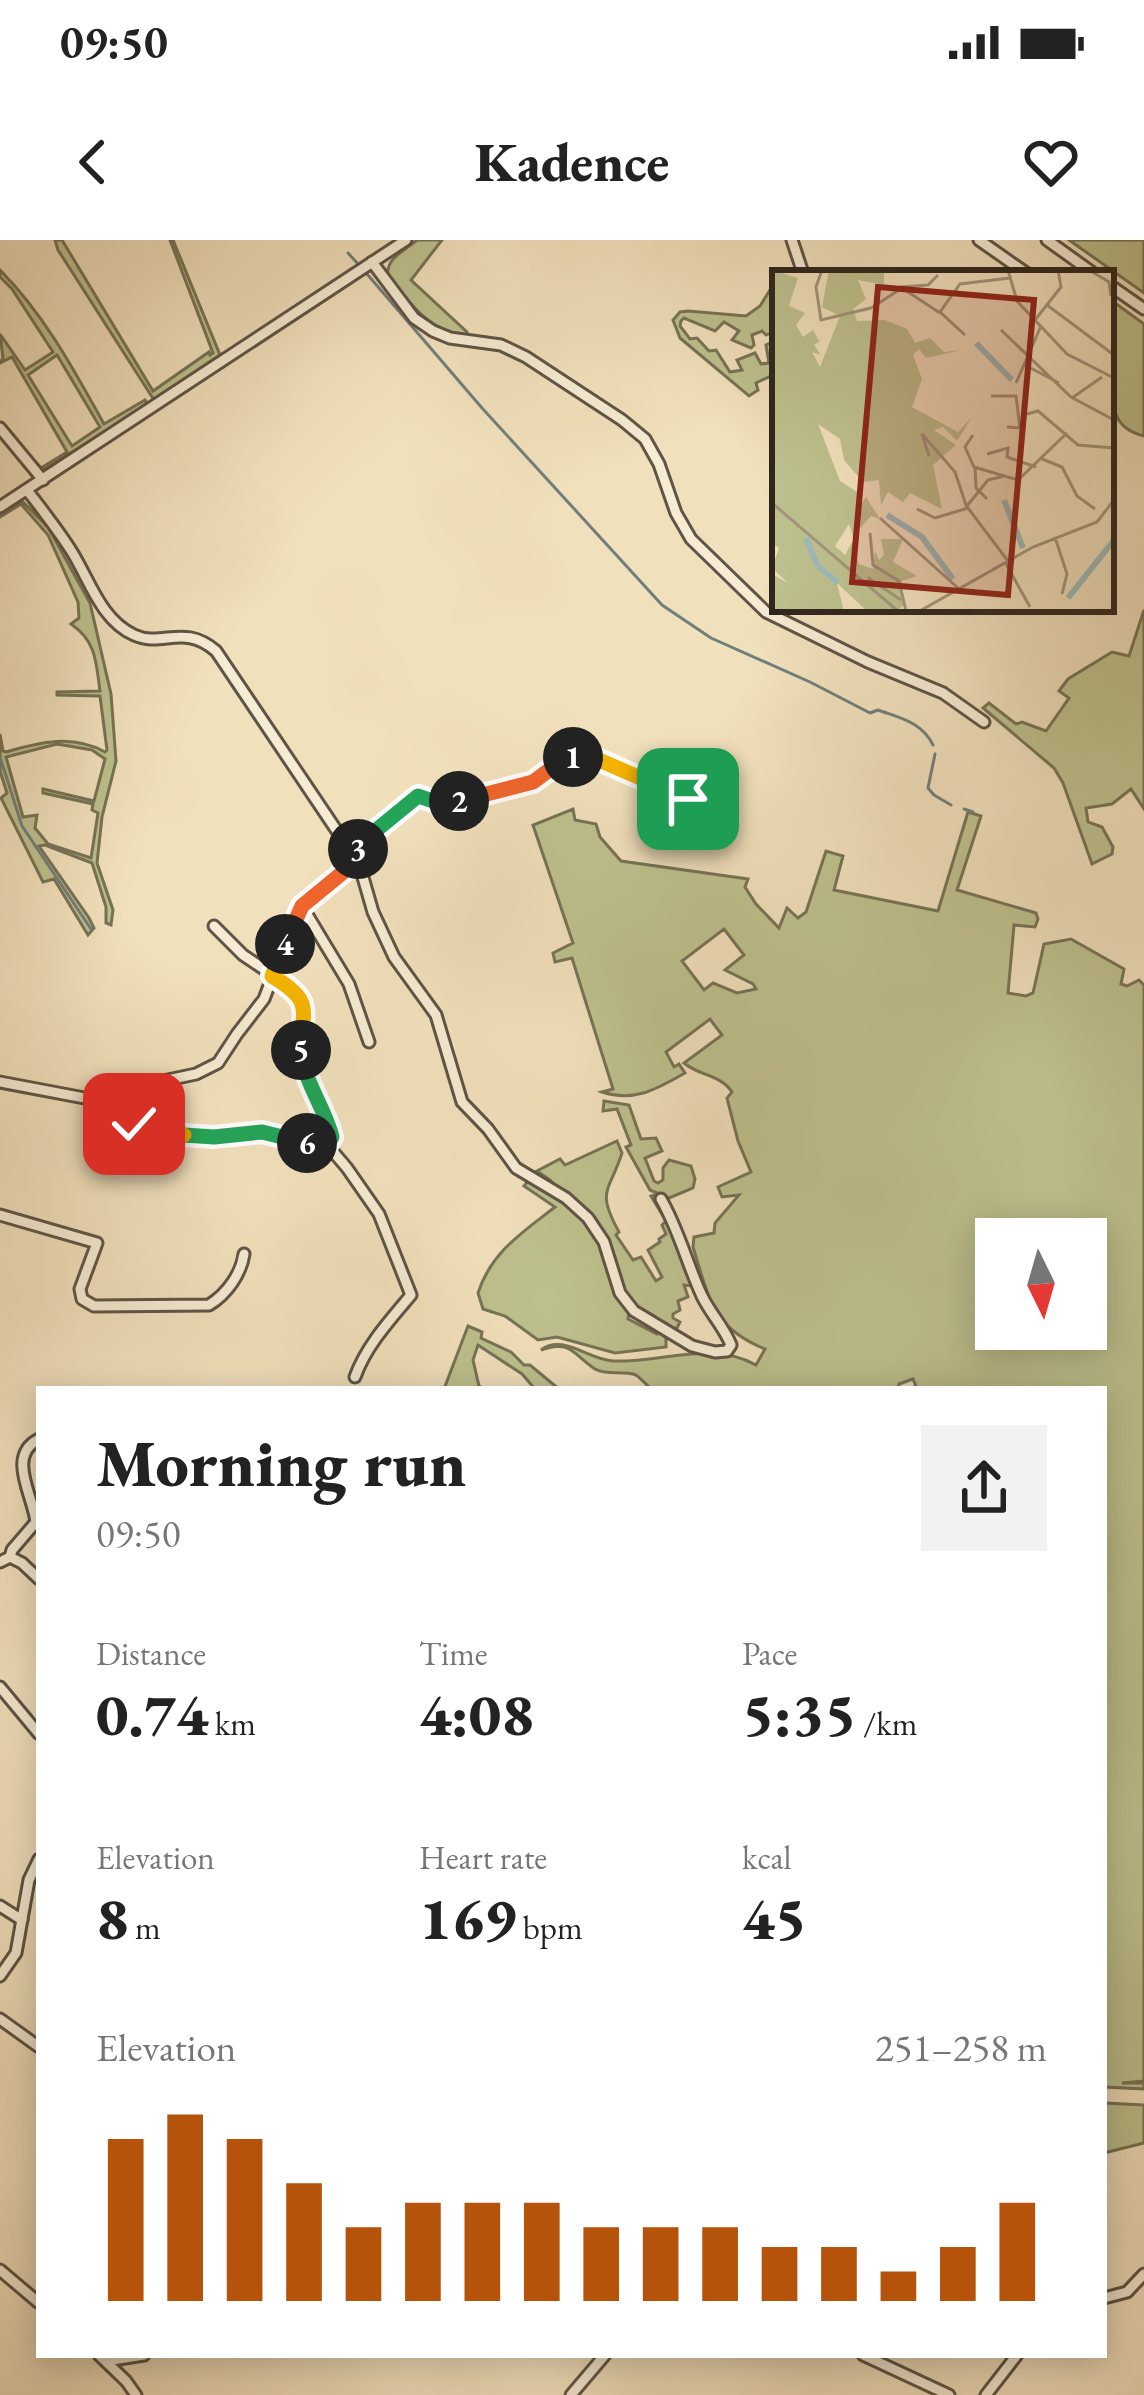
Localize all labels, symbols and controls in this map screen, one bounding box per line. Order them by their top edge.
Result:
text: 09:50 [60,13,168,71]
text: Kadence [475,127,669,197]
icon: back [60,129,126,195]
icon: heart [1018,129,1084,195]
inset map [772,270,1114,612]
pin: 1 [543,727,603,787]
text: 1 [564,735,582,778]
pin [637,748,739,850]
icon: arrive [655,766,721,832]
pin: 2 [429,771,489,831]
text: 2 [450,779,468,822]
pin: 3 [328,819,388,879]
text: 3 [349,827,367,870]
pin: 4 [255,914,315,974]
text: 4 [276,922,294,965]
pin: 5 [271,1020,331,1080]
text: 5 [292,1028,310,1071]
pin [83,1073,185,1175]
icon: check [101,1091,167,1157]
pin: 6 [277,1113,337,1173]
text: 6 [298,1121,316,1164]
north arrow [975,1218,1107,1350]
map controls [975,1218,1107,1350]
text: Morning run [96,1420,466,1506]
button: share [921,1425,1047,1551]
text: 09:50 [96,1508,181,1559]
text: Distance [96,1632,206,1675]
text: Time [419,1632,488,1675]
text: Pace [742,1632,797,1675]
text: 0.74 [96,1675,208,1753]
text: 4:08 [419,1675,534,1753]
text: 5:35 [742,1675,857,1753]
text: km [208,1702,256,1745]
text: /km [857,1702,917,1745]
text: Elevation [96,1836,215,1879]
text: Heart rate [419,1836,547,1879]
text: kcal [742,1836,792,1879]
text: 8 [96,1879,128,1957]
text: 169 [419,1879,516,1957]
text: 45 [742,1879,807,1957]
text: m [128,1906,161,1949]
text: bpm [516,1906,583,1949]
text: Elevation [96,2022,236,2073]
text: 251–258 m [875,2022,1047,2073]

